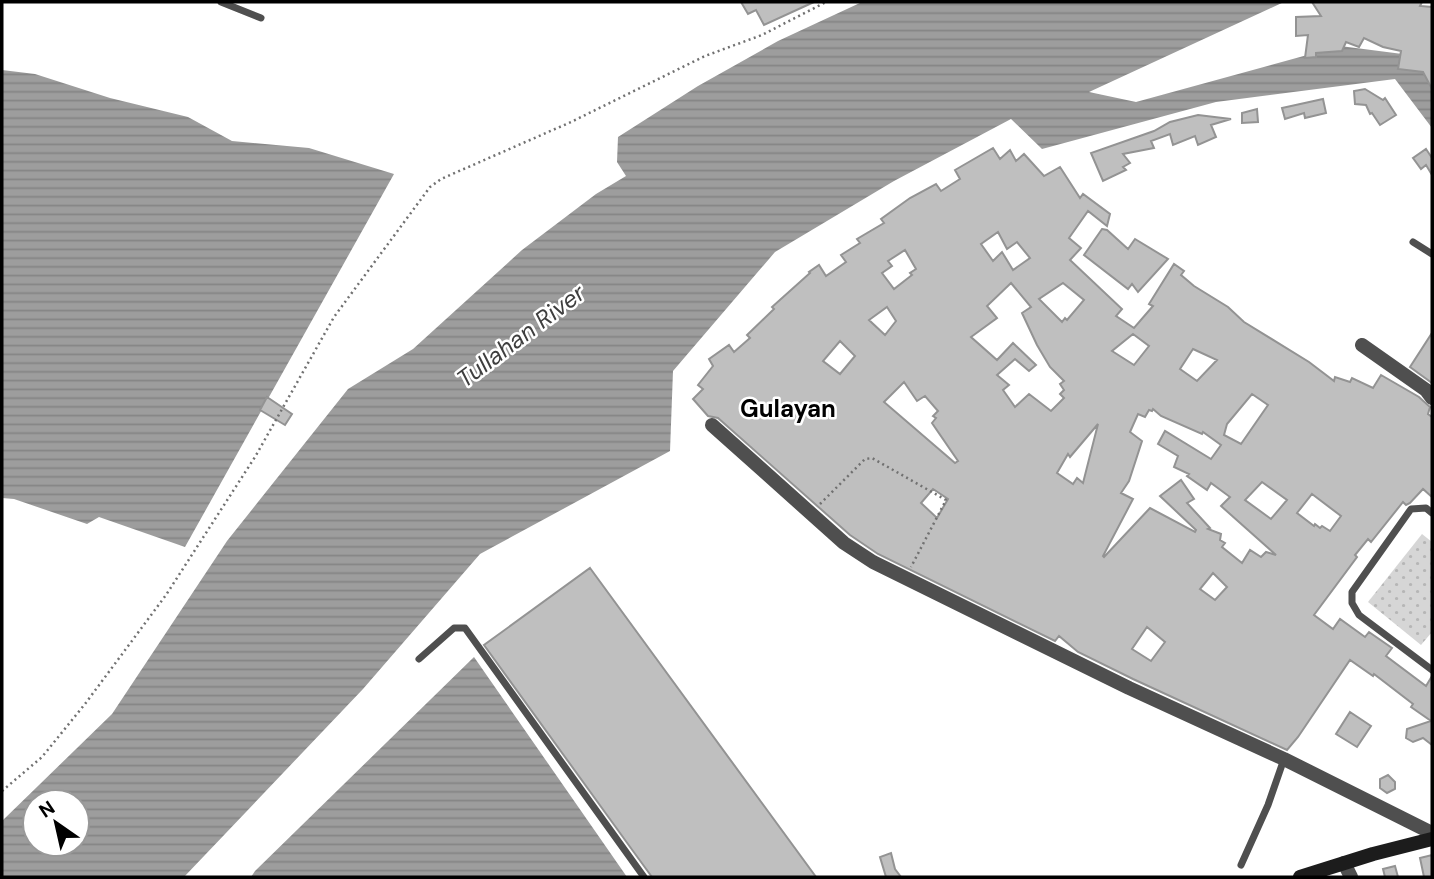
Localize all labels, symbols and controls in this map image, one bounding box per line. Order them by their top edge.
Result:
water label: Tullahan River [450,277,592,394]
district label: Gulayan [740,393,836,424]
north arrow [21,788,91,858]
text: N [34,795,60,824]

